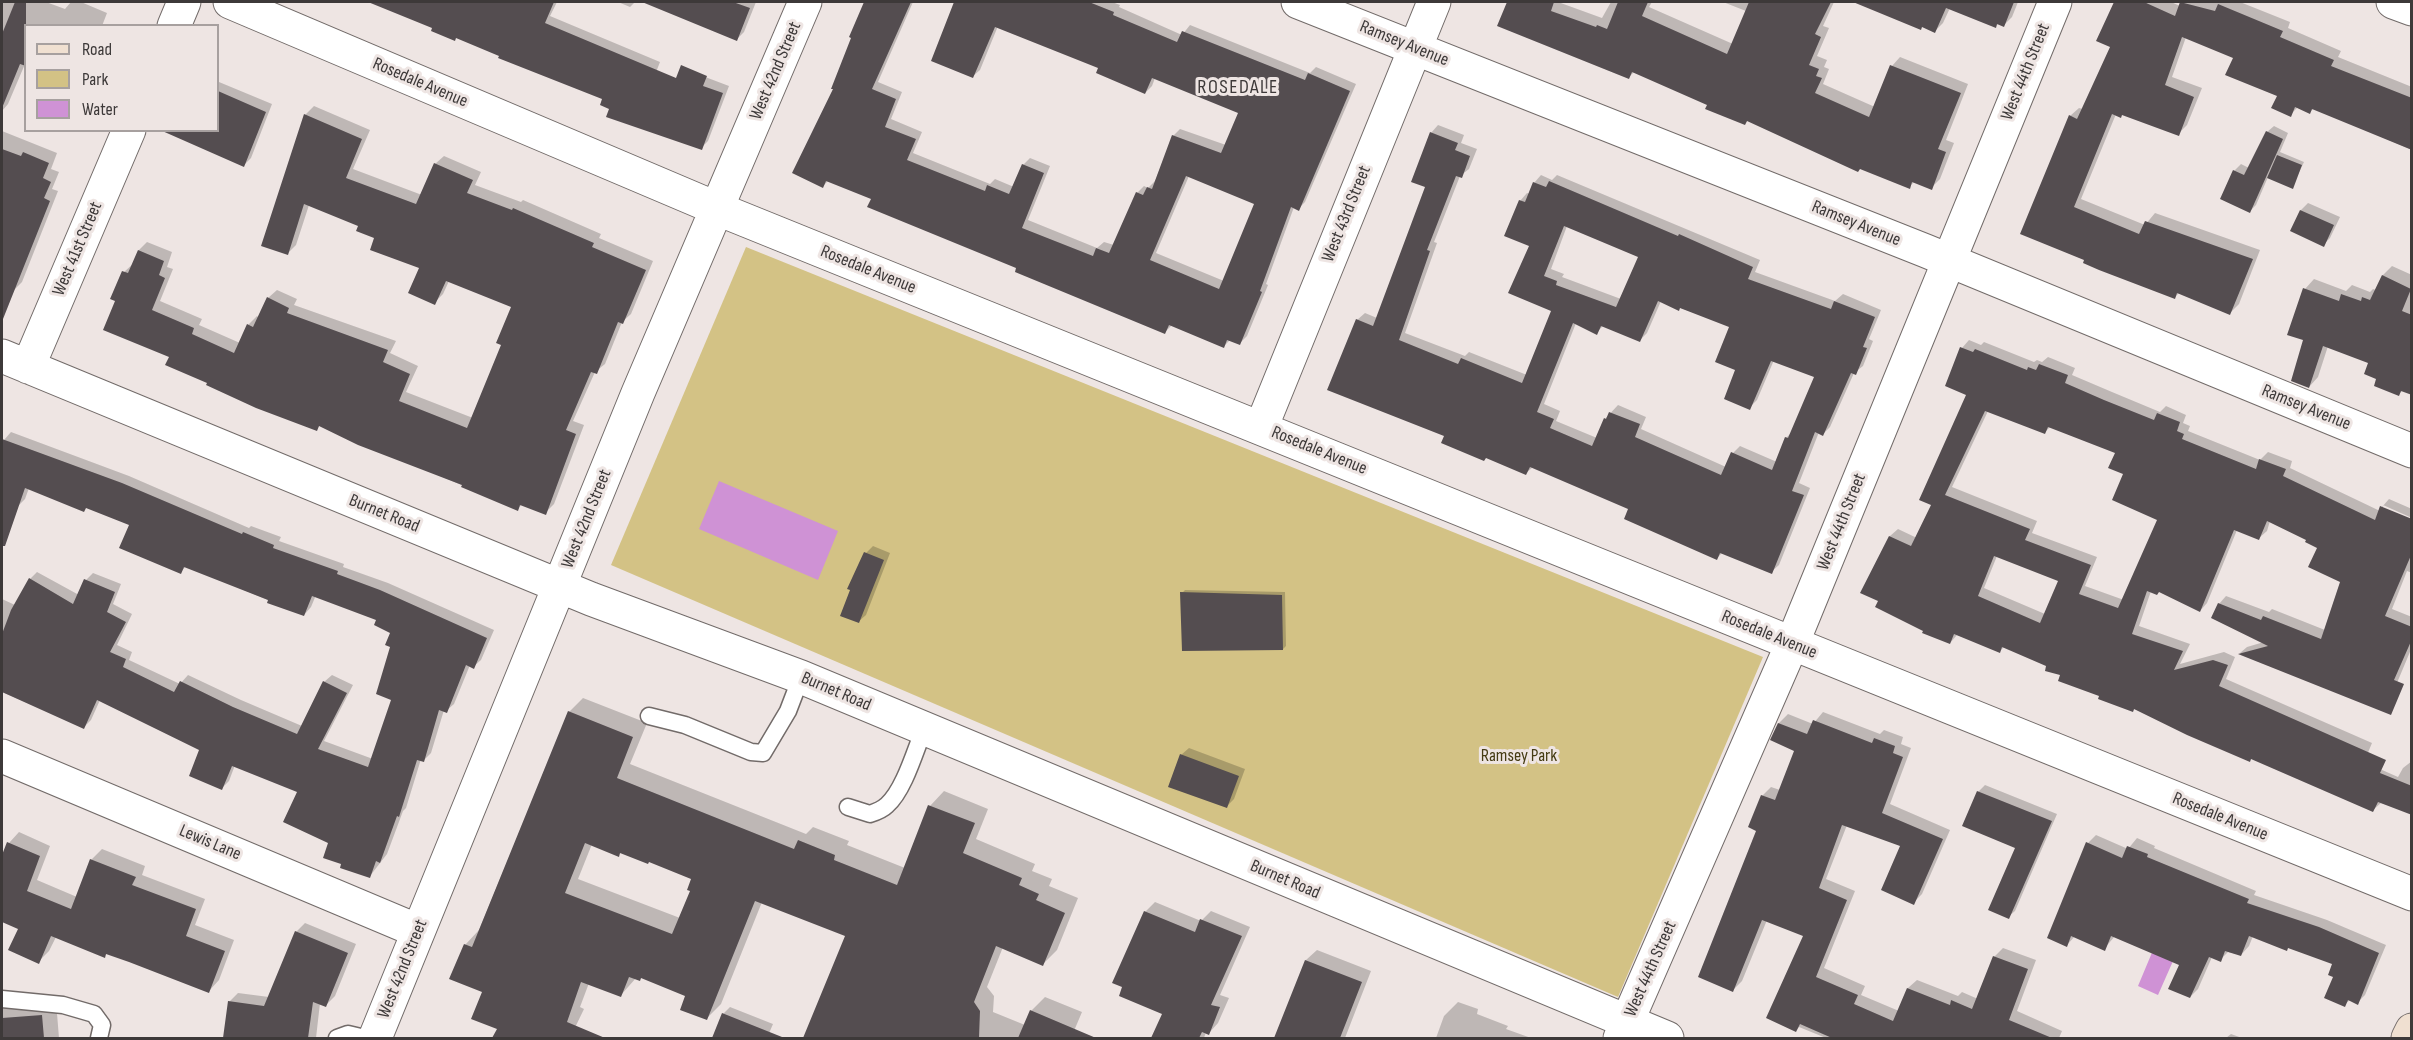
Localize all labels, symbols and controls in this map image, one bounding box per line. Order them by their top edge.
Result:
street label: Ramsey Avenue [1356,16,1452,72]
street label: West 42nd Street [746,19,806,123]
street label: West 44th Street [1997,20,2055,124]
legend [24,24,219,132]
text: Road [82,39,112,60]
street label: Rosedale Avenue [369,53,471,113]
text: Park [82,69,108,90]
district label: ROSEDALE [1197,76,1279,100]
text: Water [82,99,118,120]
street label: West 43rd Street [1318,163,1376,265]
street label: Ramsey Avenue [1808,196,1904,252]
street label: West 41st Street [48,199,108,299]
street label: Rosedale Avenue [817,241,919,299]
street label: Ramsey Avenue [2258,380,2354,436]
street label: Rosedale Avenue [1268,422,1370,480]
street label: West 42nd Street [557,466,617,572]
street label: West 44th Street [1813,470,1871,574]
street label: Burnet Road [346,490,422,538]
street label: Rosedale Avenue [1718,606,1820,664]
street label: Burnet Road [798,668,874,716]
park label: Ramsey Park [1481,745,1557,767]
street label: Rosedale Avenue [2169,788,2271,846]
street label: Lewis Lane [176,820,244,866]
street label: Burnet Road [1247,856,1323,904]
street label: West 42nd Street [373,916,433,1022]
street label: West 44th Street [1620,918,1682,1020]

